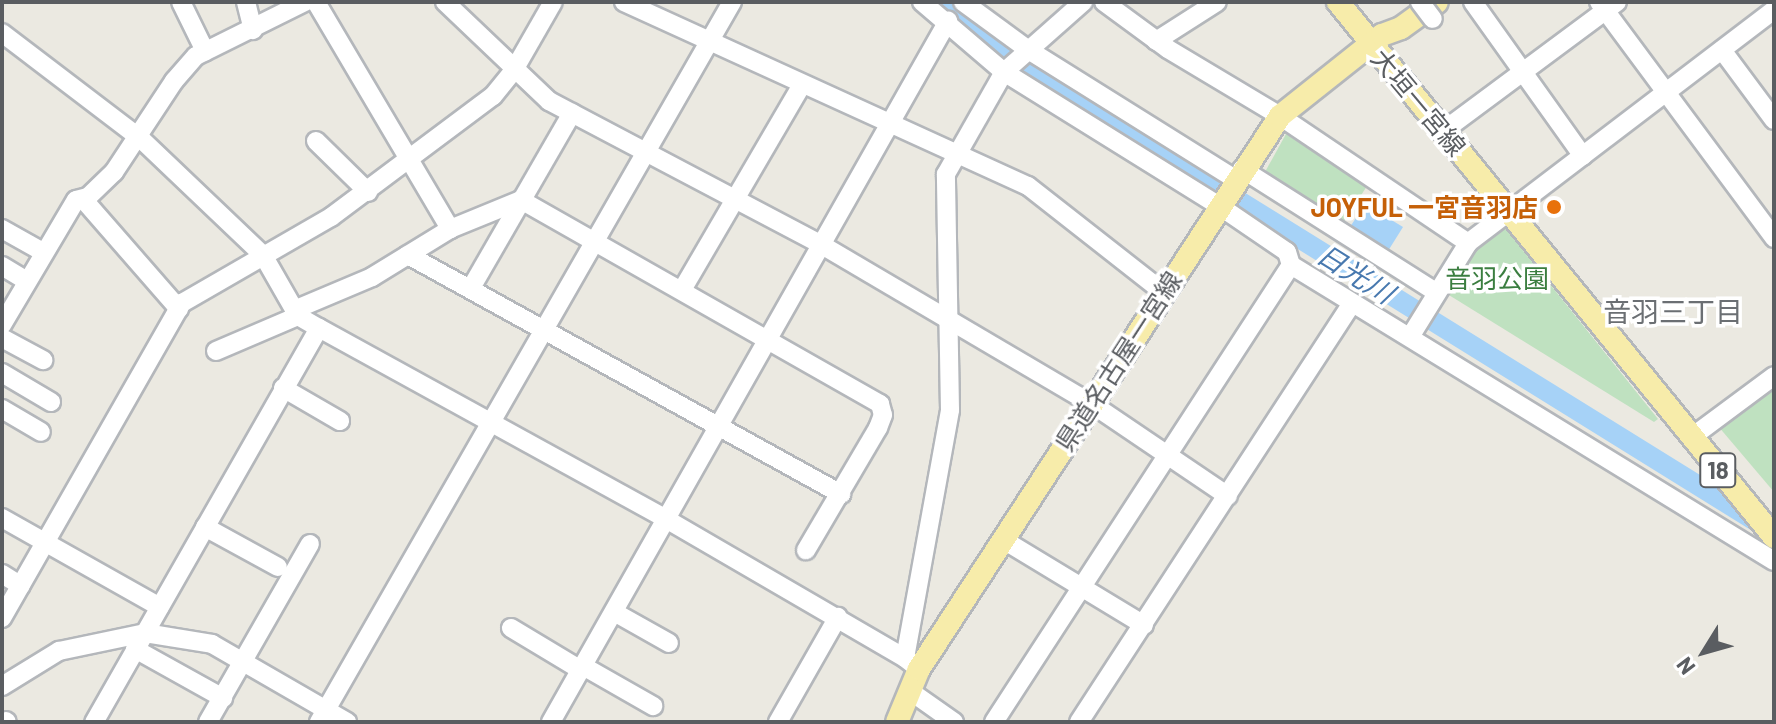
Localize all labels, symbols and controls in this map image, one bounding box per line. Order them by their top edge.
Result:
street label: 大垣一宮線 [1365,42,1473,162]
place label: JOYFUL 一宮音羽店 [1311,191,1538,223]
marker: JOYFUL 一宮音羽店 [1545,198,1563,216]
water label: 日光川 [1311,236,1401,310]
park label: 音羽公園 [1445,262,1549,294]
street label: 県道名古屋一宮線 [1048,265,1188,457]
district label: 音羽三丁目 [1603,294,1743,328]
road number: 18 [1698,450,1738,490]
north arrow [1664,612,1744,692]
text: N [1670,653,1700,680]

